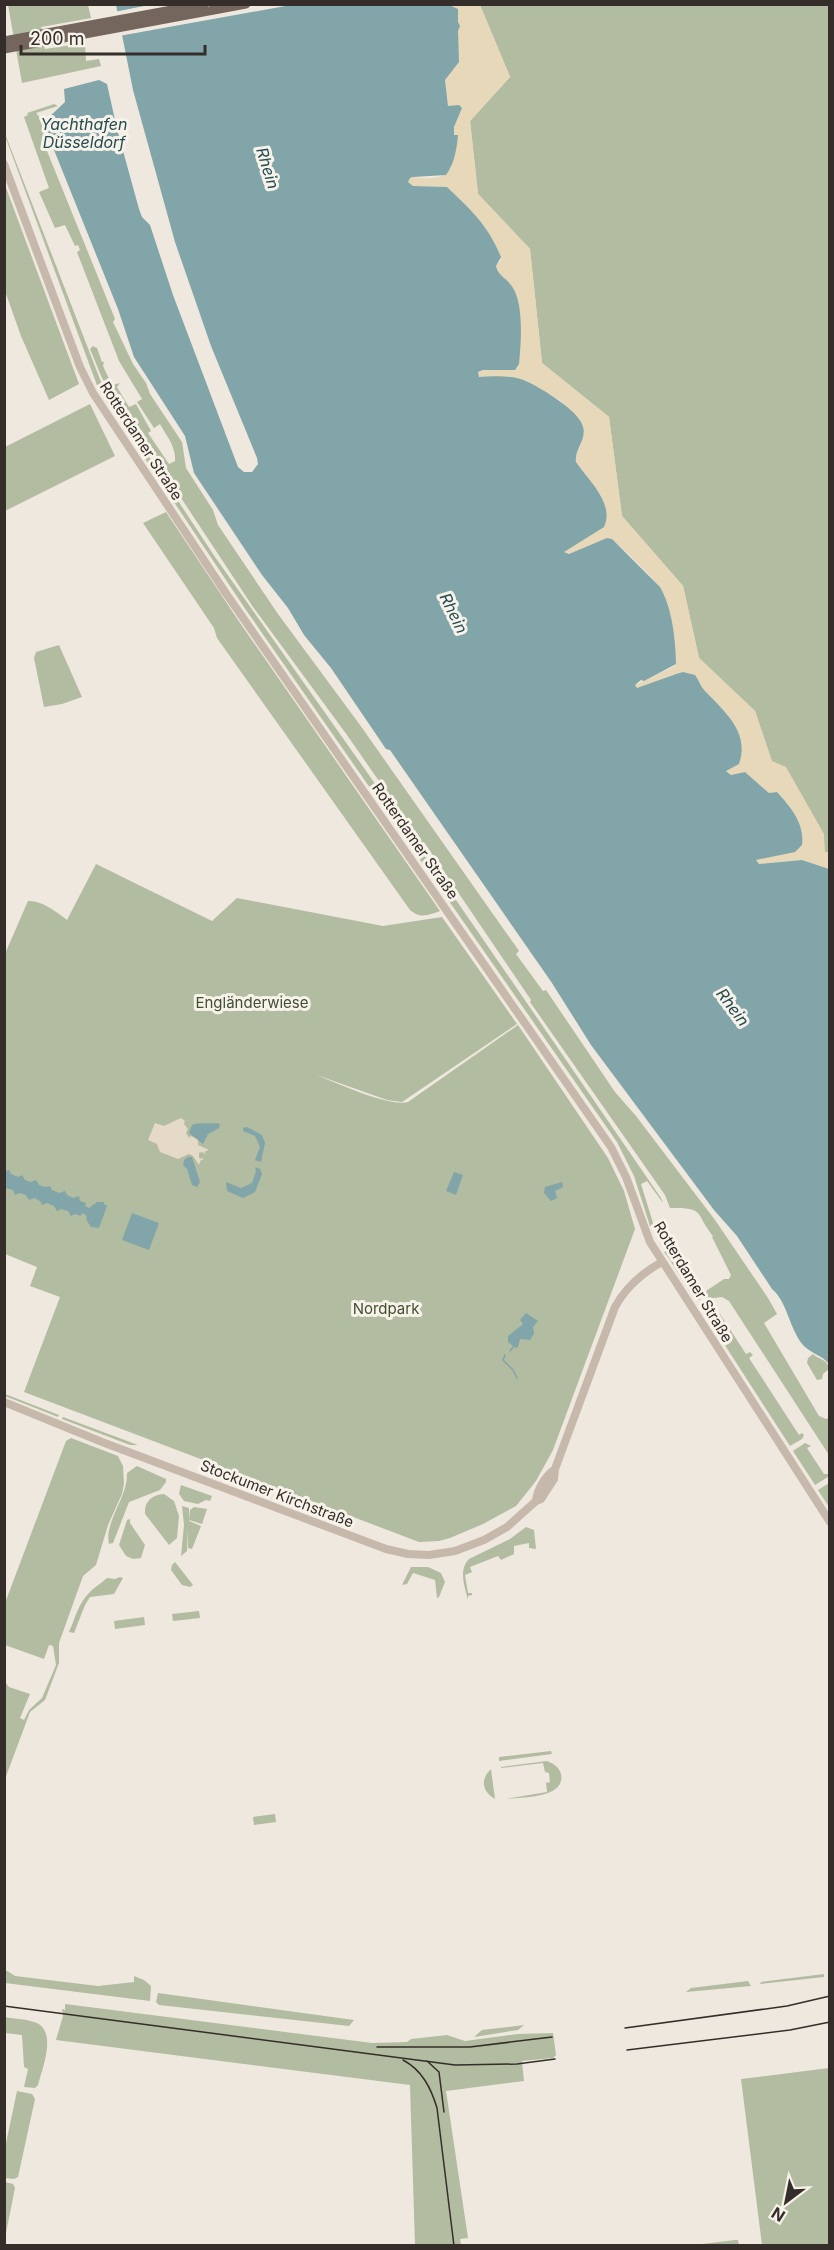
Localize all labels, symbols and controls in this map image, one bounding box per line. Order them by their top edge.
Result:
scale bar [21,18,206,56]
text: 200 m [30,28,85,49]
water label: Yachthafen Düsseldorf [41,114,127,152]
water label: Rhein [252,145,284,191]
street label: Rotterdamer Straße [96,378,187,504]
water label: Rhein [436,590,472,636]
street label: Rotterdamer Straße [368,779,463,903]
water label: Rhein [712,984,754,1030]
park label: Engländerwiese [195,993,309,1012]
street label: Rotterdamer Straße [650,1218,737,1346]
park label: Nordpark [353,1299,420,1318]
street label: Stockumer Kirchstraße [198,1456,356,1532]
north arrow [756,2172,816,2232]
text: N [768,2203,789,2226]

